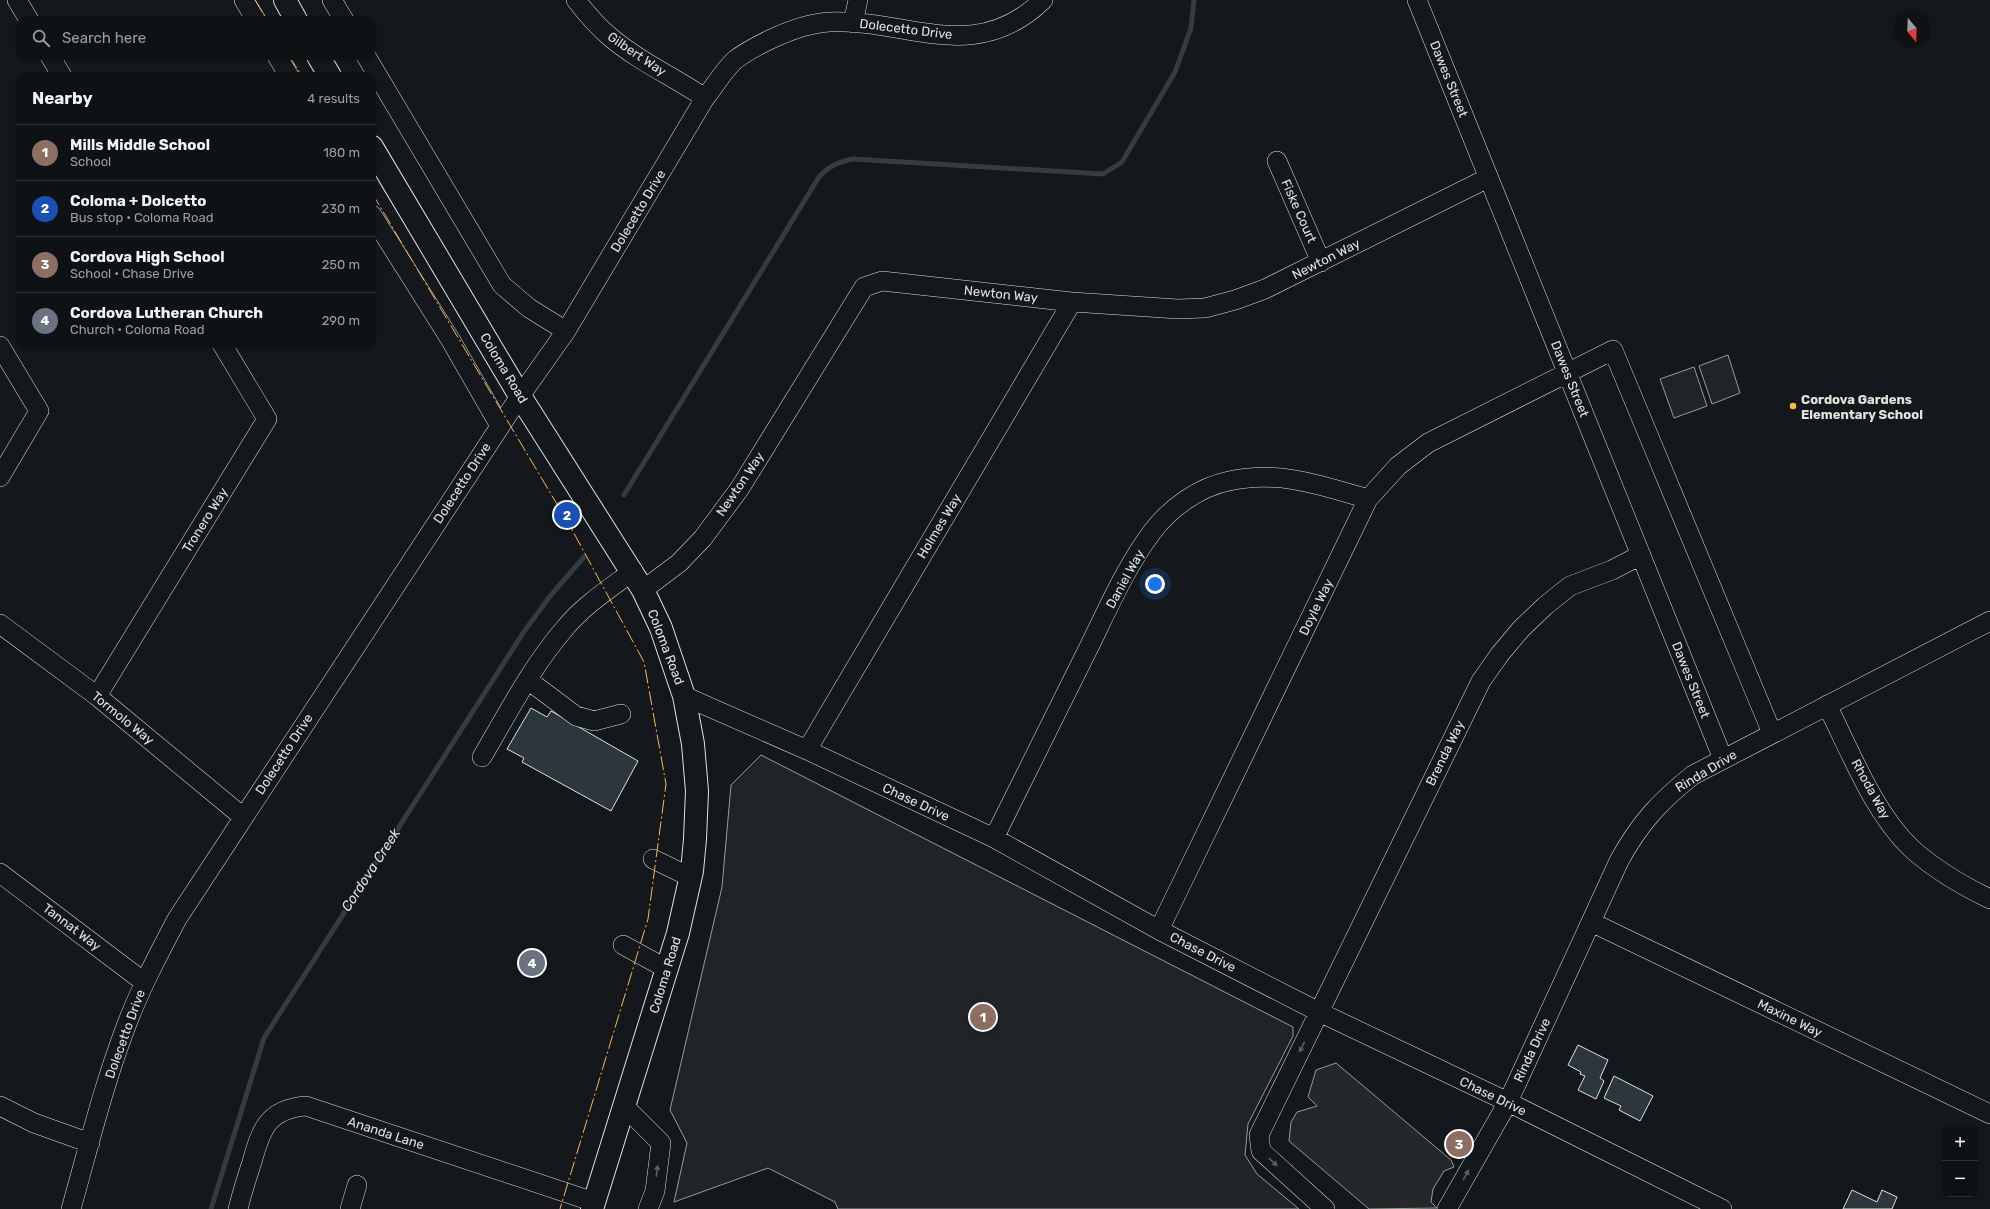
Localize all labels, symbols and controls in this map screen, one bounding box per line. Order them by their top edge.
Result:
north arrow [1894,12,1930,48]
search box [16,16,376,60]
street label: Dolecetto Drive [859,16,953,42]
icon: search [30,27,52,49]
text: Search here [62,29,146,47]
street label: Gilbert Way [605,29,669,79]
street label: Dawes Street [1427,39,1471,119]
text: Nearby [32,88,93,108]
text: 4 results [307,91,360,106]
text: Mills Middle School [70,136,210,154]
text: 1 [42,145,48,160]
text: 180 m [323,145,360,160]
text: School [70,154,111,169]
street label: Dolecetto Drive [608,167,668,255]
street label: Fiske Court [1278,177,1320,245]
text: Coloma + Dolcetto [70,192,206,210]
text: 2 [41,201,49,216]
text: 230 m [322,201,360,216]
text: Bus stop · Coloma Road [70,210,213,225]
street label: Newton Way [1289,235,1363,283]
text: Cordova High School [70,248,224,266]
text: 3 [41,257,49,272]
text: 250 m [322,257,360,272]
text: School · Chase Drive [70,266,194,281]
street label: Newton Way [963,283,1039,305]
text: Cordova Lutheran Church [70,304,263,322]
text: 4 [41,313,49,328]
text: 290 m [322,313,360,328]
text: Church · Coloma Road [70,322,204,337]
street label: Coloma Road [477,330,531,406]
street label: Dawes Street [1548,339,1592,419]
place label: Cordova Gardens Elementary School [1801,392,1923,422]
marker: Cordova Gardens Elementary School [1788,401,1798,411]
street label: Dolecetto Drive [430,440,494,526]
street label: Newton Way [713,449,767,519]
street label: Tronero Way [179,485,231,555]
street label: Holmes Way [914,491,964,561]
pin: 2 [554,500,580,530]
street label: Daniel Way [1103,547,1147,611]
your location [1145,574,1165,594]
street label: Doyle Way [1296,576,1336,638]
street label: Coloma Road [645,607,687,687]
street label: Dawes Street [1669,640,1713,720]
street label: Tormolo Way [89,688,157,748]
street label: Dolecetto Drive [252,711,316,797]
street label: Brenda Way [1423,718,1467,788]
street label: Rinda Drive [1673,747,1739,795]
street label: Rhoda Way [1848,756,1894,822]
street label: Chase Drive [880,780,952,824]
water label: Cordova Creek [338,825,405,915]
street label: Tannat Way [40,900,104,954]
street label: Chase Drive [1167,929,1239,975]
street label: Coloma Road [646,935,684,1015]
pin: 4 [519,948,545,978]
street label: Dolecetto Drive [102,988,148,1080]
street label: Maxine Way [1755,996,1825,1040]
pin: 1 [970,1002,996,1032]
street label: Rinda Drive [1511,1016,1553,1084]
one-way arrow [1299,1041,1305,1053]
street label: Chase Drive [1457,1073,1529,1119]
street label: Ananda Lane [346,1114,426,1152]
map controls [1942,1125,1978,1197]
button: + [1942,1125,1978,1161]
pin: 3 [1446,1129,1472,1159]
one-way arrow [1268,1157,1278,1167]
button: − [1942,1161,1978,1197]
one-way arrow [654,1165,661,1177]
one-way arrow [1463,1169,1470,1181]

